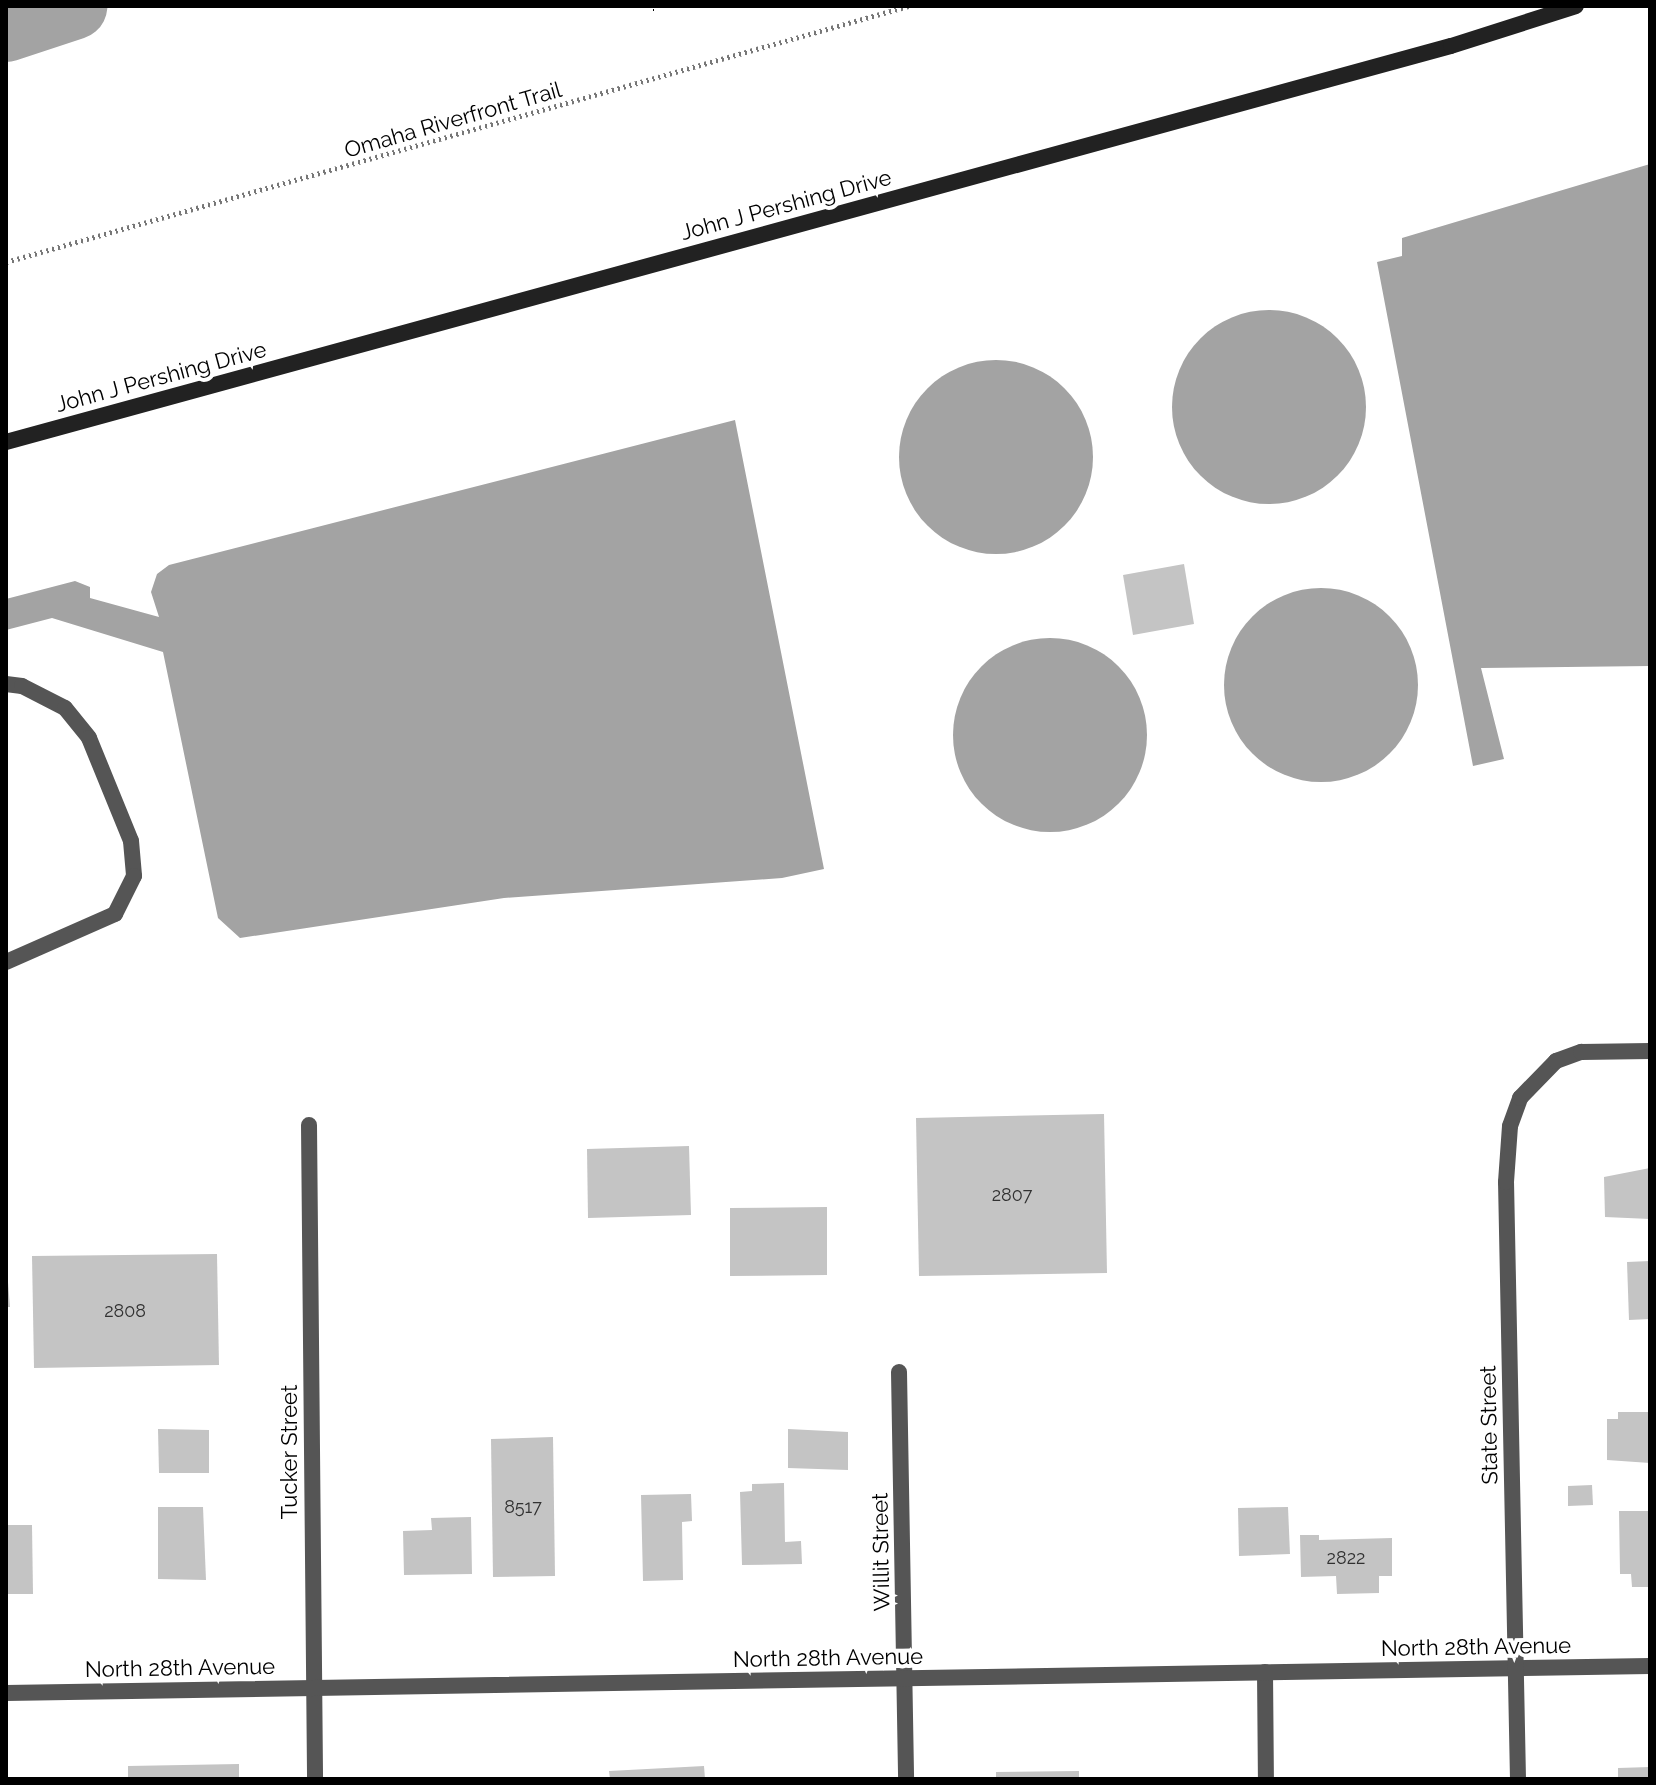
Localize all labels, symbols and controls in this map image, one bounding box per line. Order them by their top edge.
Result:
street label: Omaha Riverfront Trail [341,76,565,164]
street label: John J Pershing Drive [677,164,895,246]
street label: John J Pershing Drive [52,336,270,418]
house number: 2807 [992,1184,1032,1206]
house number: 2808 [104,1300,146,1322]
street label: State Street [1475,1365,1503,1485]
street label: Tucker Street [277,1384,303,1520]
street label: Willit Street [867,1493,895,1611]
house number: 8517 [504,1496,542,1518]
house number: 2822 [1327,1547,1365,1569]
street label: North 28th Avenue [1380,1632,1572,1662]
street label: North 28th Avenue [732,1643,924,1673]
street label: North 28th Avenue [84,1653,276,1683]

